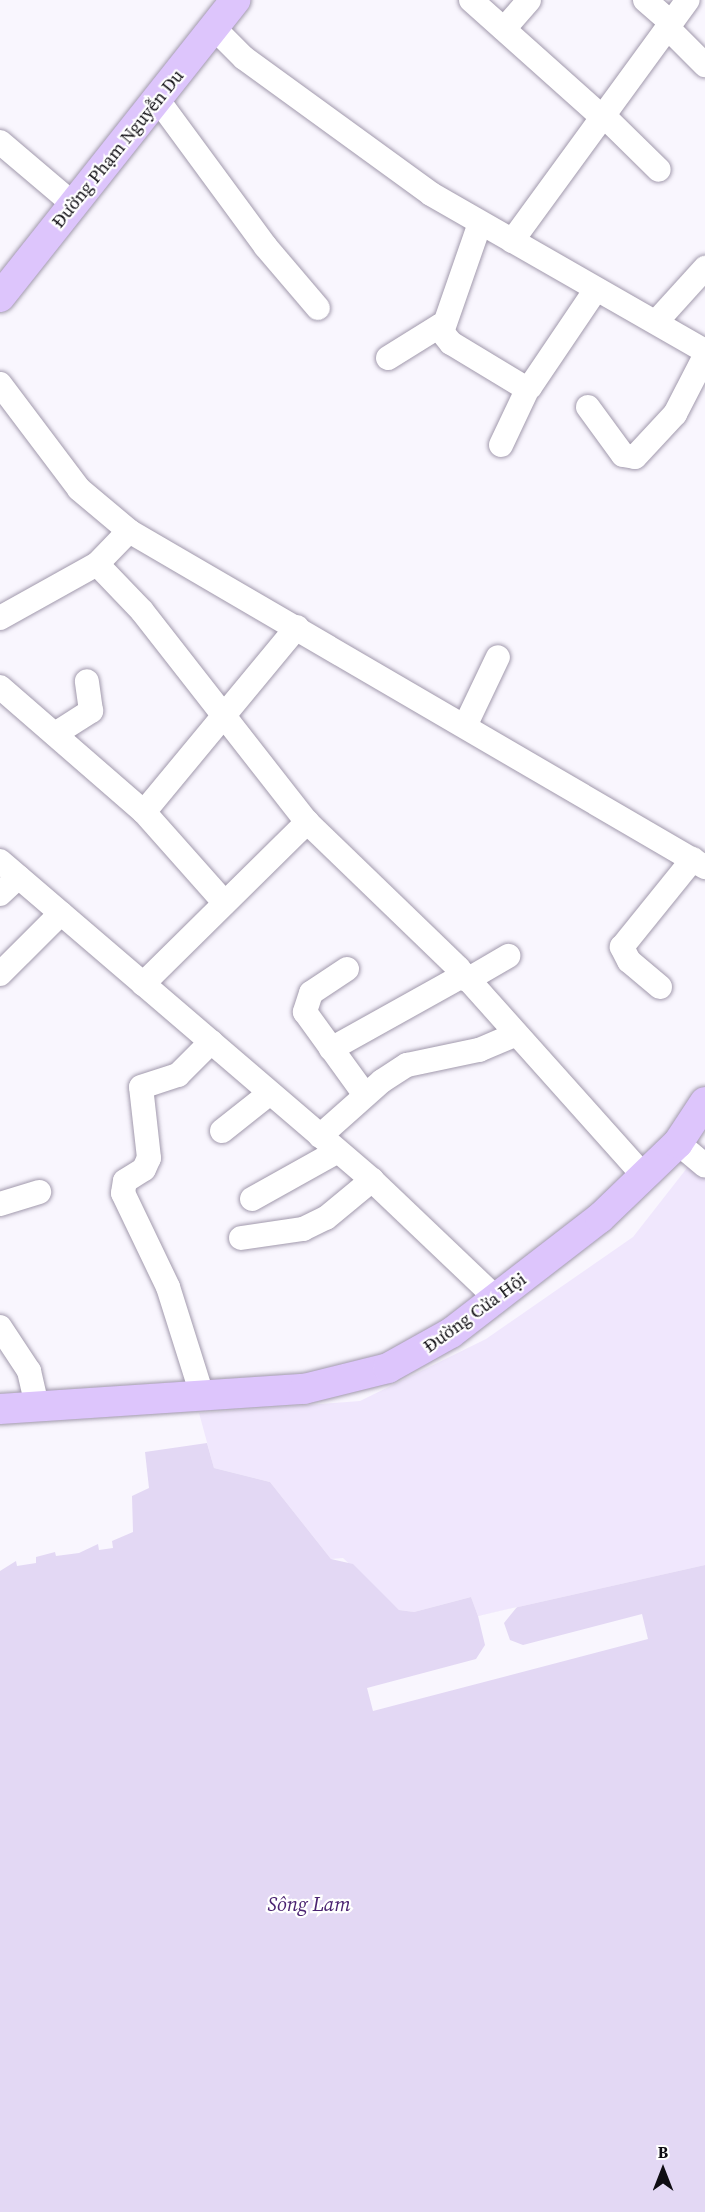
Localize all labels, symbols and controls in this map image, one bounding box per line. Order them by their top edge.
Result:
street label: Đường Phạm Nguyễn Du [48,66,188,232]
street label: Đường Cửa Hội [419,1269,531,1357]
water label: Sông Lam [267,1892,351,1916]
north arrow [633,2140,693,2200]
text: B [658,2141,668,2163]

